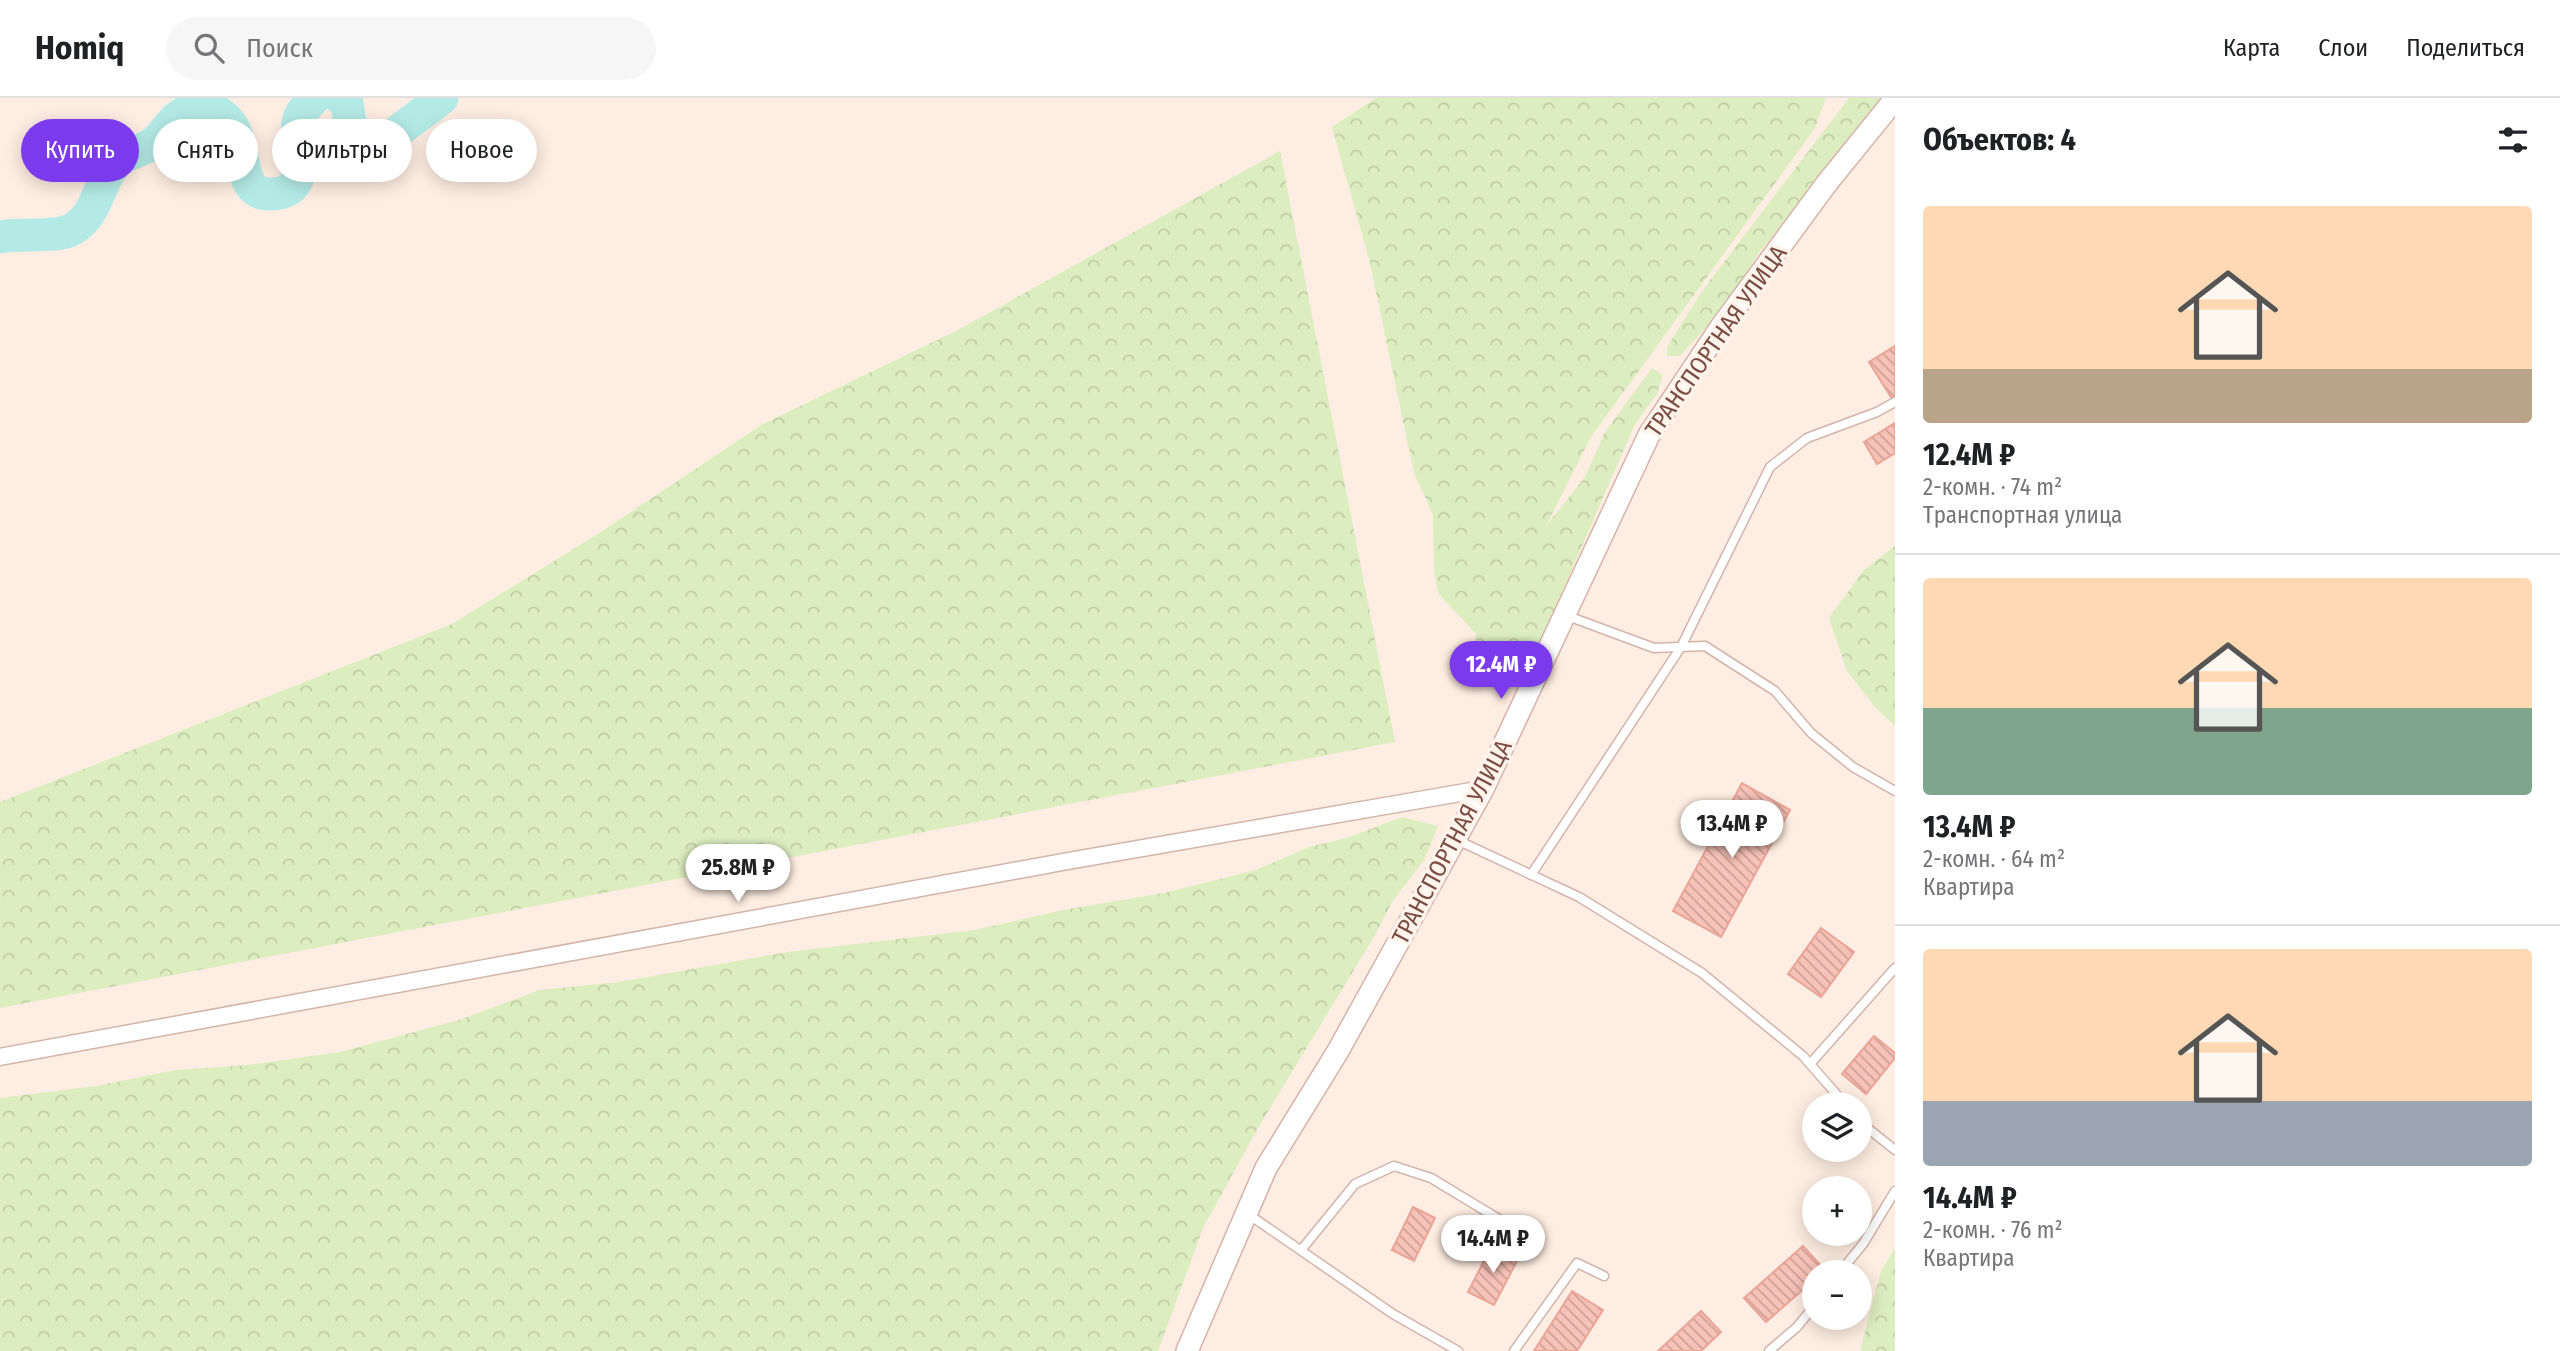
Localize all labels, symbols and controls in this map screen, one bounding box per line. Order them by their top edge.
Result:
search box [166,17,656,80]
text: Homiq [35,28,124,68]
icon: search [190,29,228,67]
text: Поиск [246,33,313,64]
text: Карта [2223,34,2280,62]
text: Слои [2318,34,2368,62]
text: Поделиться [2406,34,2525,62]
chip: Купить [21,119,139,182]
chip: Снять [153,119,258,182]
chip: Фильтры [272,119,412,182]
chip: Новое [426,119,537,182]
icon: filters [2494,121,2532,159]
text: Объектов: 4 [1923,122,2076,158]
street label: ТРАНСПОРТНАЯ УЛИЦА [1639,240,1793,442]
icon: home [2165,252,2291,378]
text: 12.4M ₽ [1923,437,2015,473]
text: 2-комн. · 74 m² [1923,473,2062,501]
text: Транспортная улица [1923,501,2122,529]
icon: home [2165,624,2291,750]
pin: 12.4M ₽ [1436,642,1566,701]
text: 12.4M ₽ [1466,650,1536,678]
street label: ТРАНСПОРТНАЯ УЛИЦА [1386,735,1518,949]
pin: 13.4M ₽ [1667,800,1797,860]
text: 13.4M ₽ [1697,809,1767,837]
text: 13.4M ₽ [1923,809,2016,845]
pin: 25.8M ₽ [673,844,803,904]
text: 2-комн. · 64 m² [1923,845,2065,873]
text: 25.8M ₽ [701,853,775,881]
text: Квартира [1923,873,2015,901]
icon: home [2165,995,2291,1121]
map controls [1802,1092,1872,1330]
button: layers [1802,1092,1872,1162]
button: + [1802,1176,1872,1246]
text: 14.4M ₽ [1923,1180,2017,1216]
pin: 14.4M ₽ [1428,1216,1558,1275]
text: 2-комн. · 76 m² [1923,1216,2063,1244]
text: 14.4M ₽ [1457,1224,1529,1252]
text: Квартира [1923,1244,2015,1272]
button: − [1802,1260,1872,1330]

